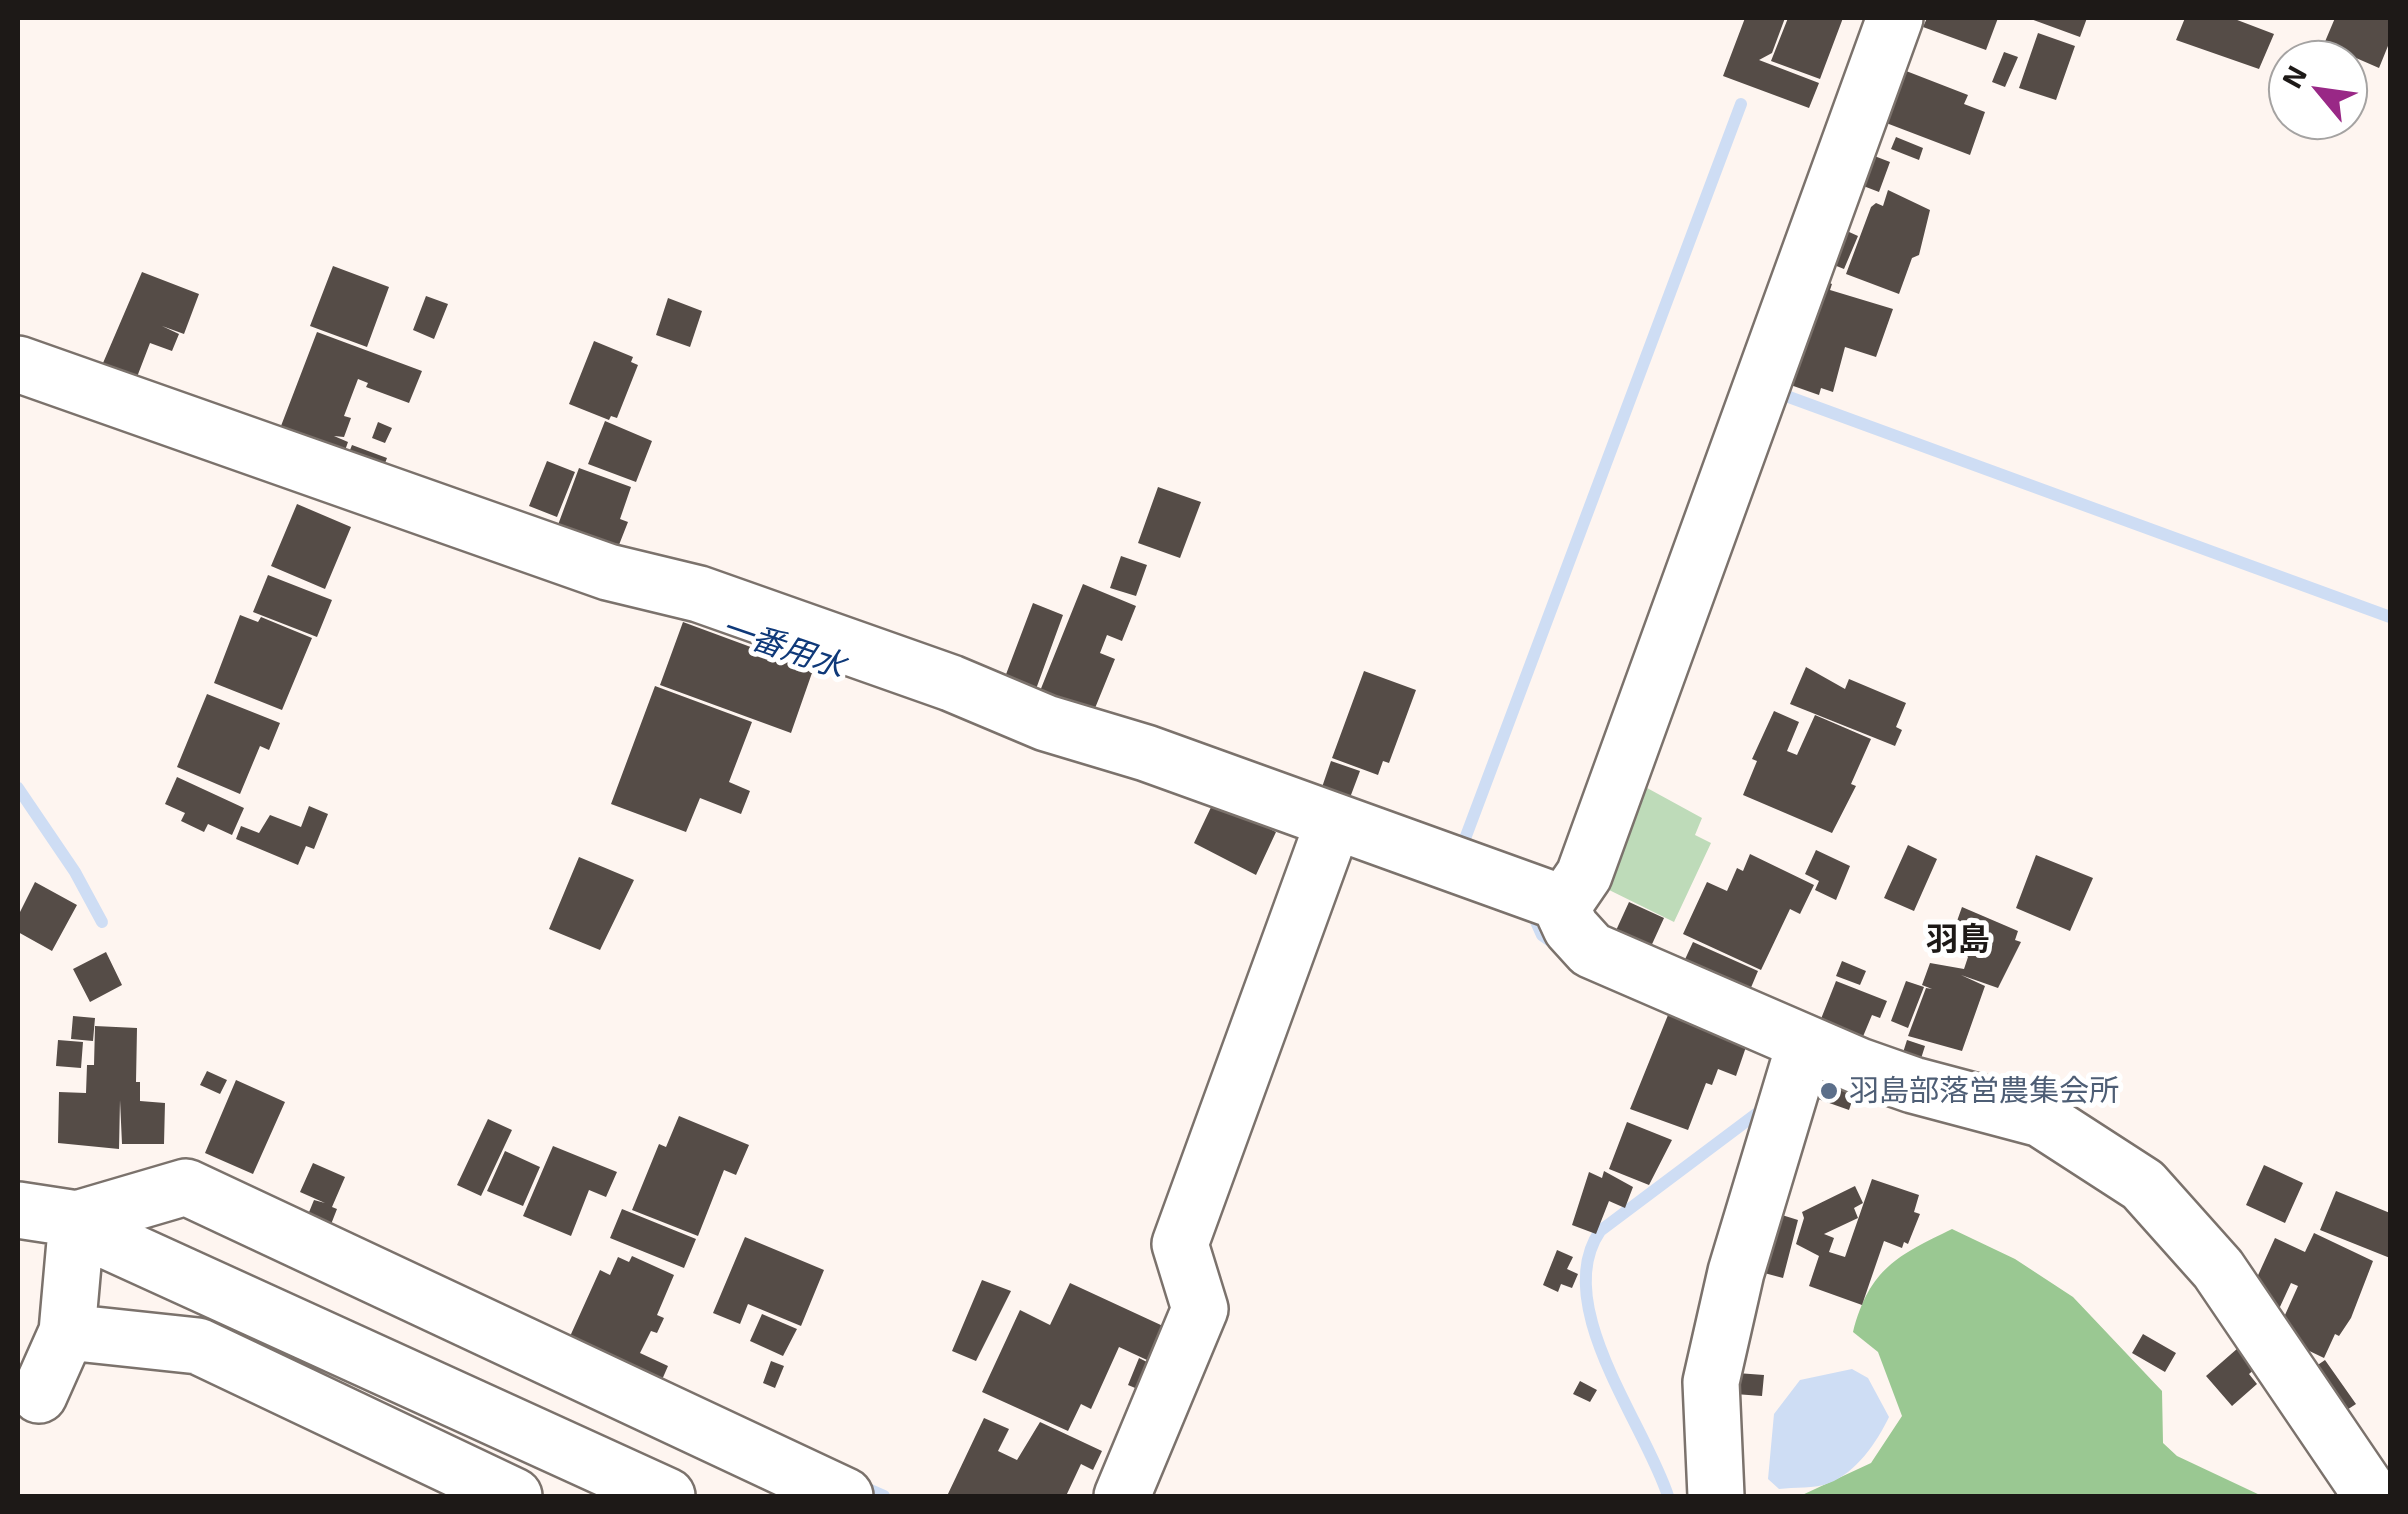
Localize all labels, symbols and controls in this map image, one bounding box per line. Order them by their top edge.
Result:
north arrow [2268,40,2368,140]
text: N [2274,59,2313,94]
water label: 一番用水 [716,608,850,686]
district label: 羽島 [1926,920,1990,958]
place label: 羽島部落営農集会所 [1849,1073,2119,1109]
marker: 羽島部落営農集会所 [1818,1080,1840,1102]

